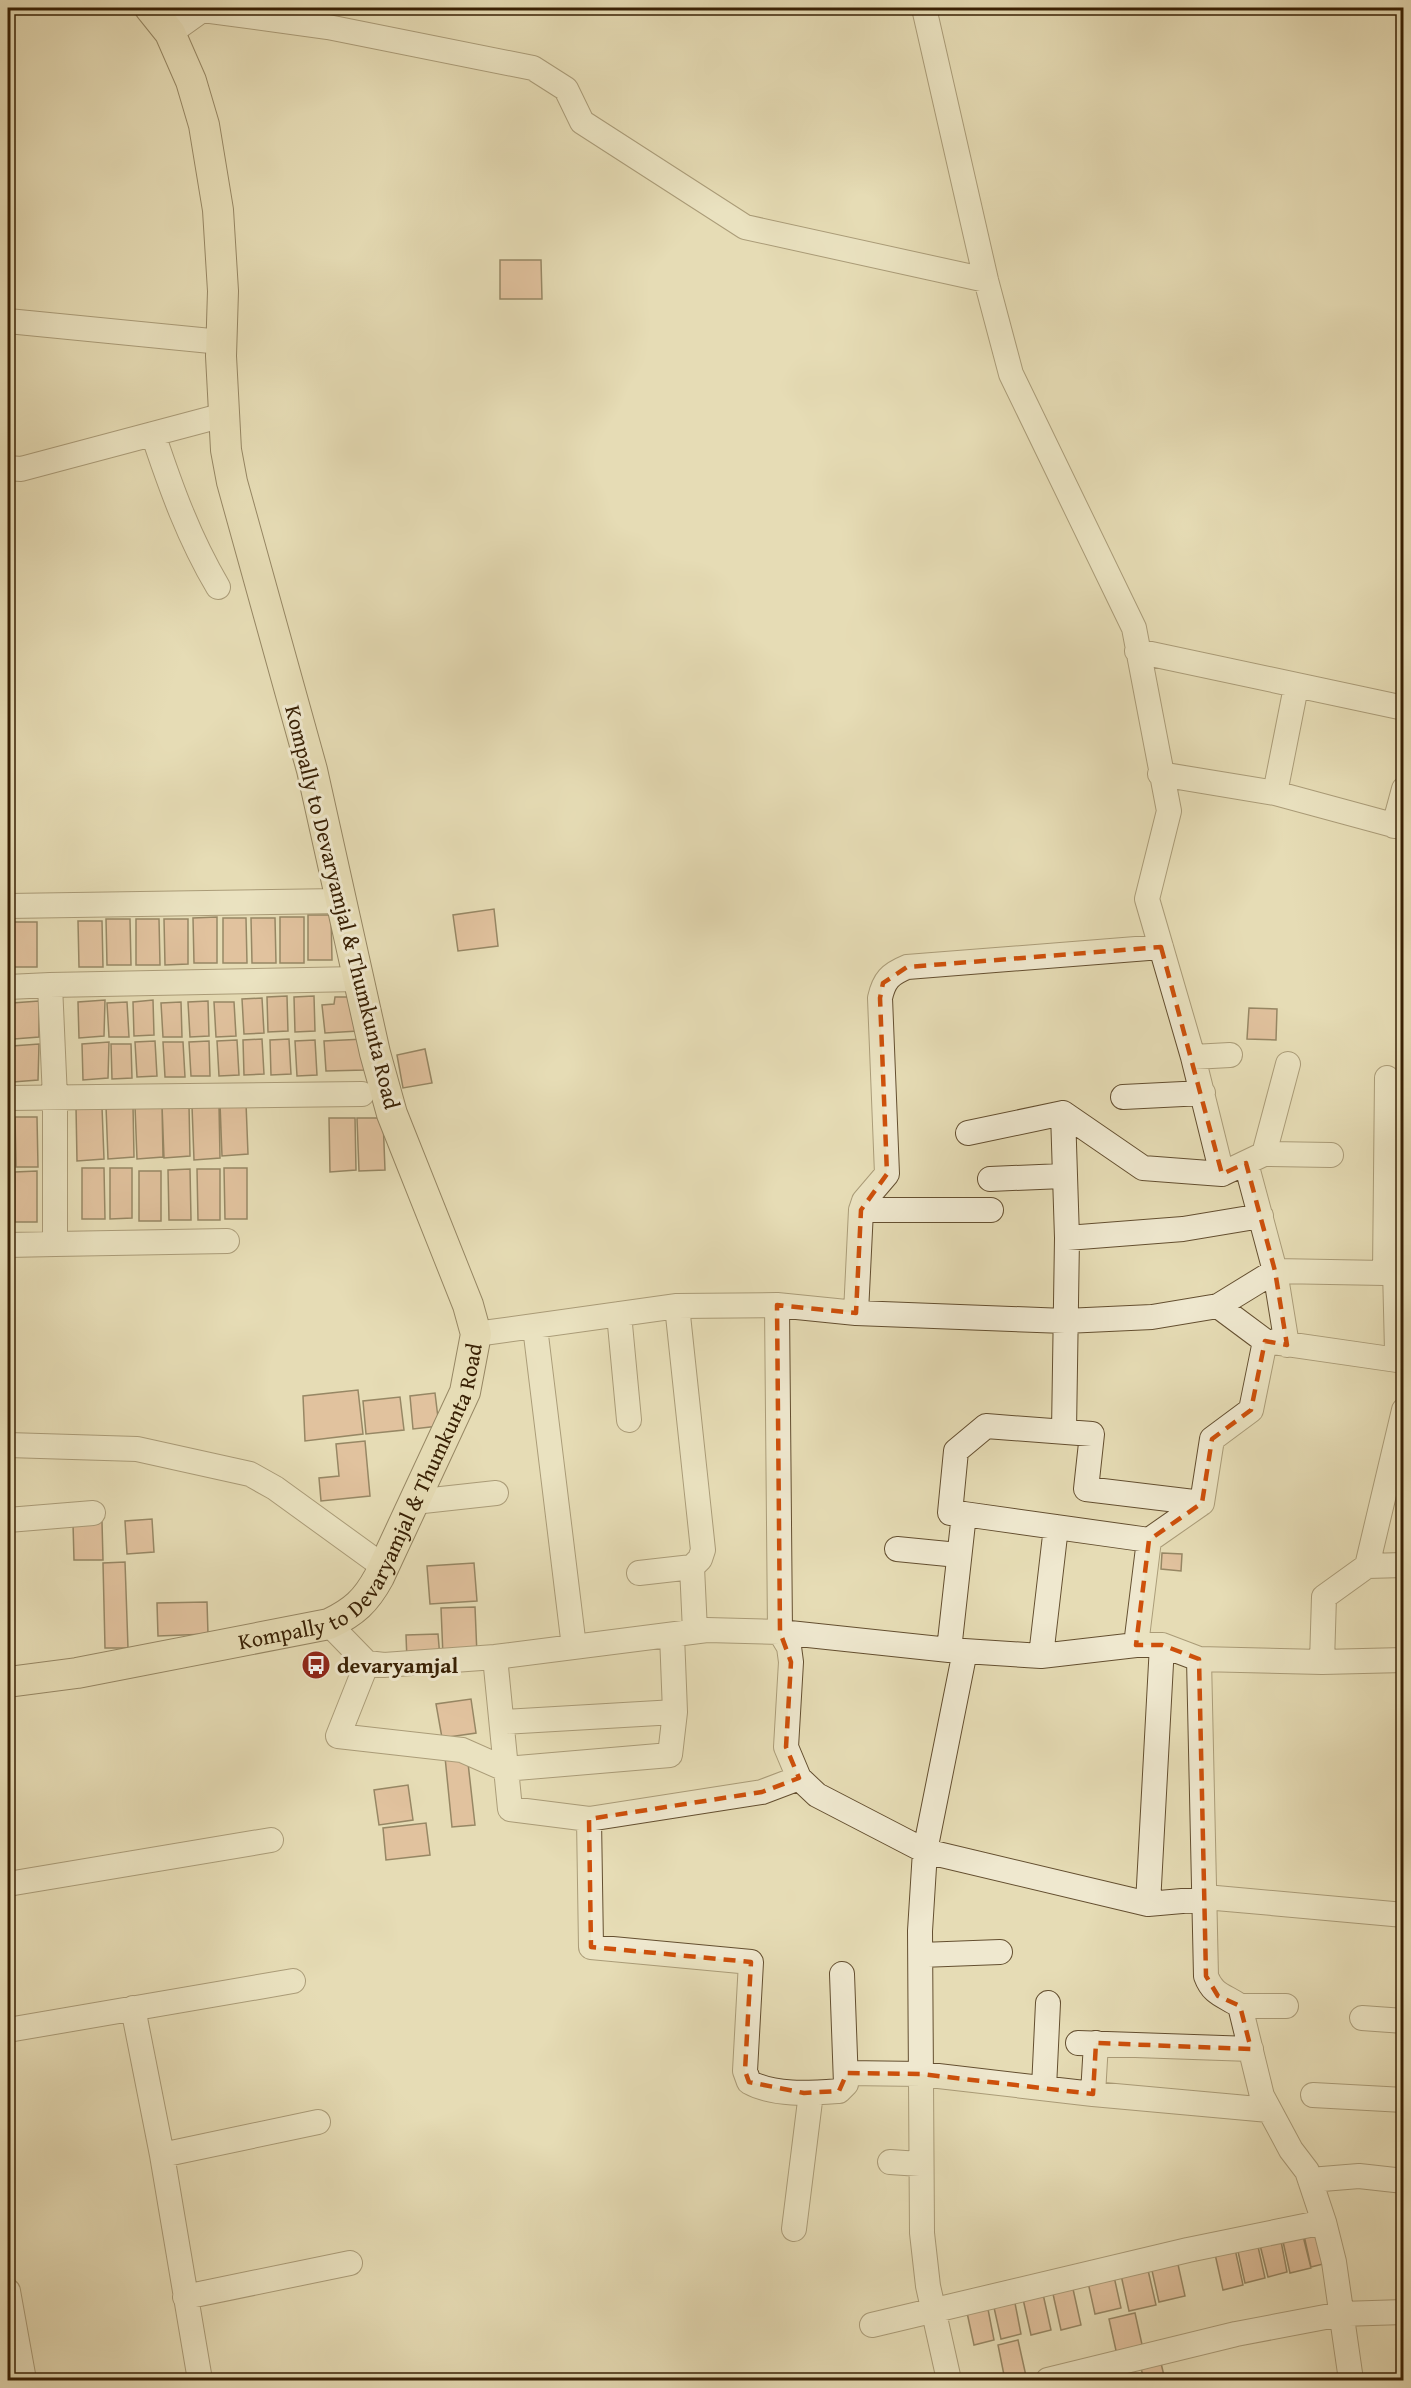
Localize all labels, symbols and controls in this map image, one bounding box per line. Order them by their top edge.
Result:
street label: Kompally to Devaryamjal & Thumkunta Road [277,702,409,1113]
street label: Kompally to Devaryamjal & Thumkunta Road [236,1340,490,1657]
bus stop icon: devaryamjal [300,1649,332,1681]
place label: devaryamjal [337,1649,459,1681]

